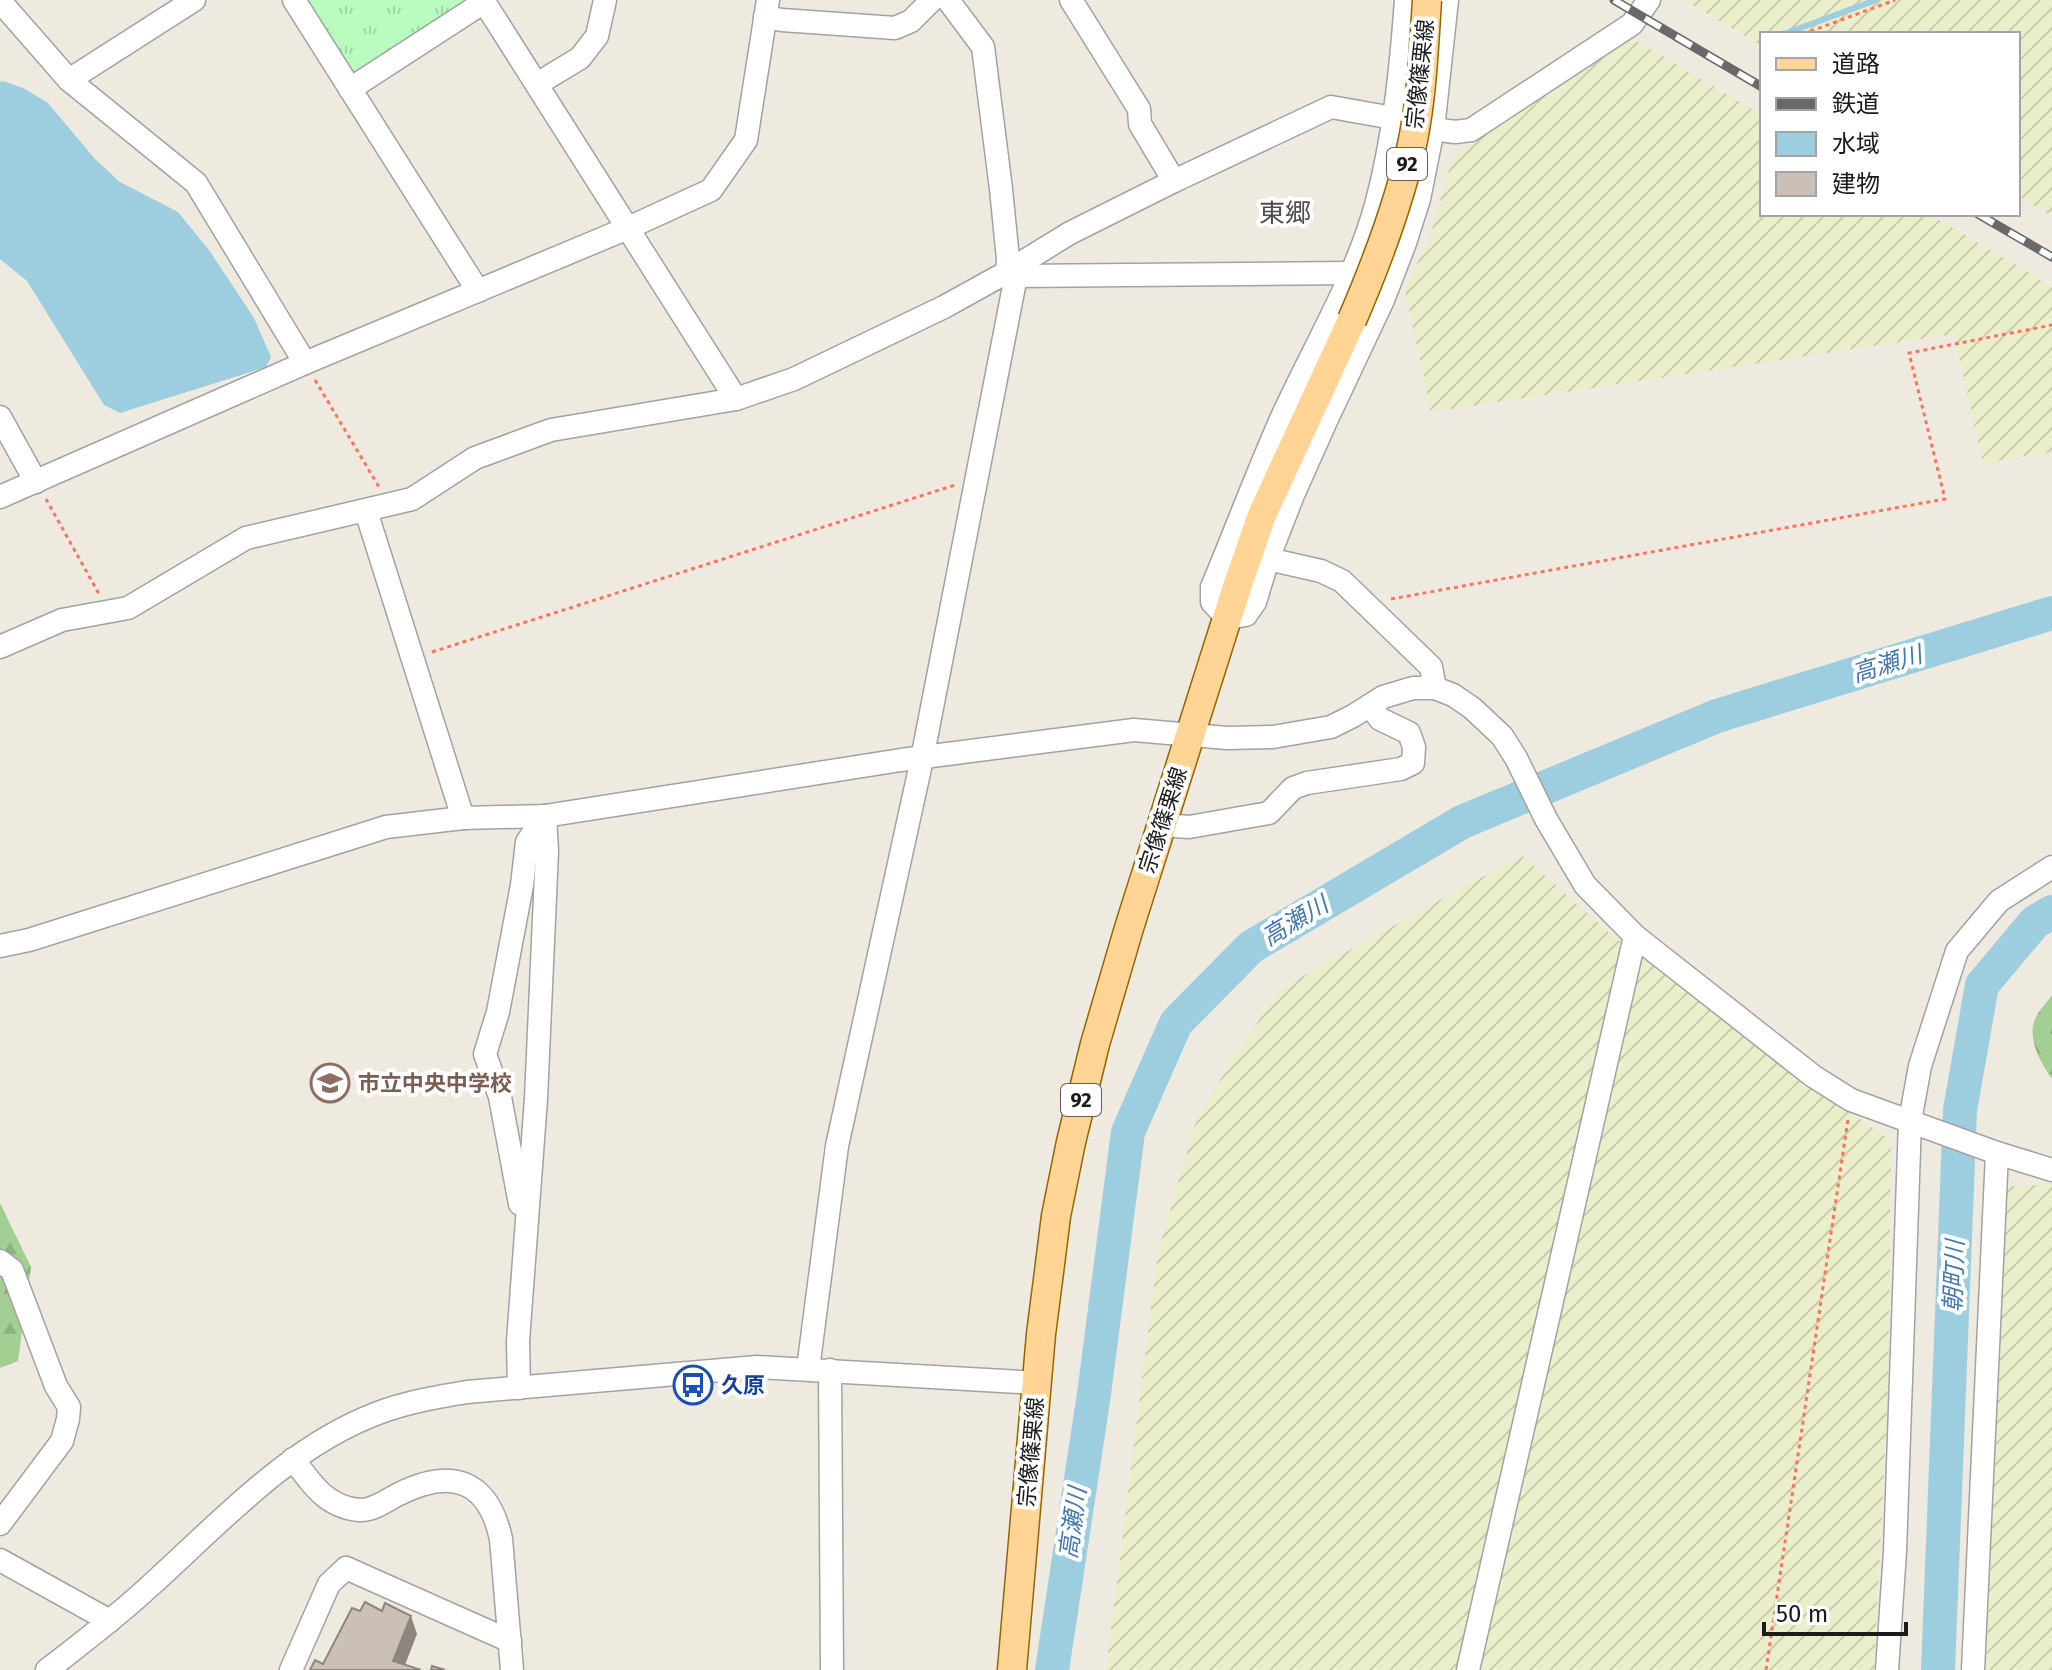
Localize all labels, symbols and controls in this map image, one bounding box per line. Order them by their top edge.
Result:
street label: 宗像篠栗線 [1401,18,1439,130]
legend [1760,32,2020,216]
text: 道路 [1832,50,1880,78]
text: 鉄道 [1832,90,1880,118]
text: 水域 [1832,130,1880,158]
road number: 92 [1387,148,1427,180]
text: 建物 [1832,170,1880,198]
district label: 東郷 [1259,198,1311,229]
water label: 高瀬川 [1848,639,1928,688]
street label: 宗像篠栗線 [1133,764,1193,876]
water label: 高瀬川 [1257,889,1336,952]
school or university icon: 市立中央中学校 [309,1062,351,1104]
place label: 市立中央中学校 [358,1070,512,1097]
road number: 92 [1061,1084,1101,1116]
water label: 朝町川 [1939,1237,1969,1312]
bus stop icon: 久原 [672,1364,714,1406]
place label: 久原 [721,1372,765,1399]
street label: 宗像篠栗線 [1013,1396,1049,1508]
water label: 高瀬川 [1054,1482,1092,1561]
scale bar [1764,1586,1906,1636]
text: 50 m [1776,1600,1828,1628]

